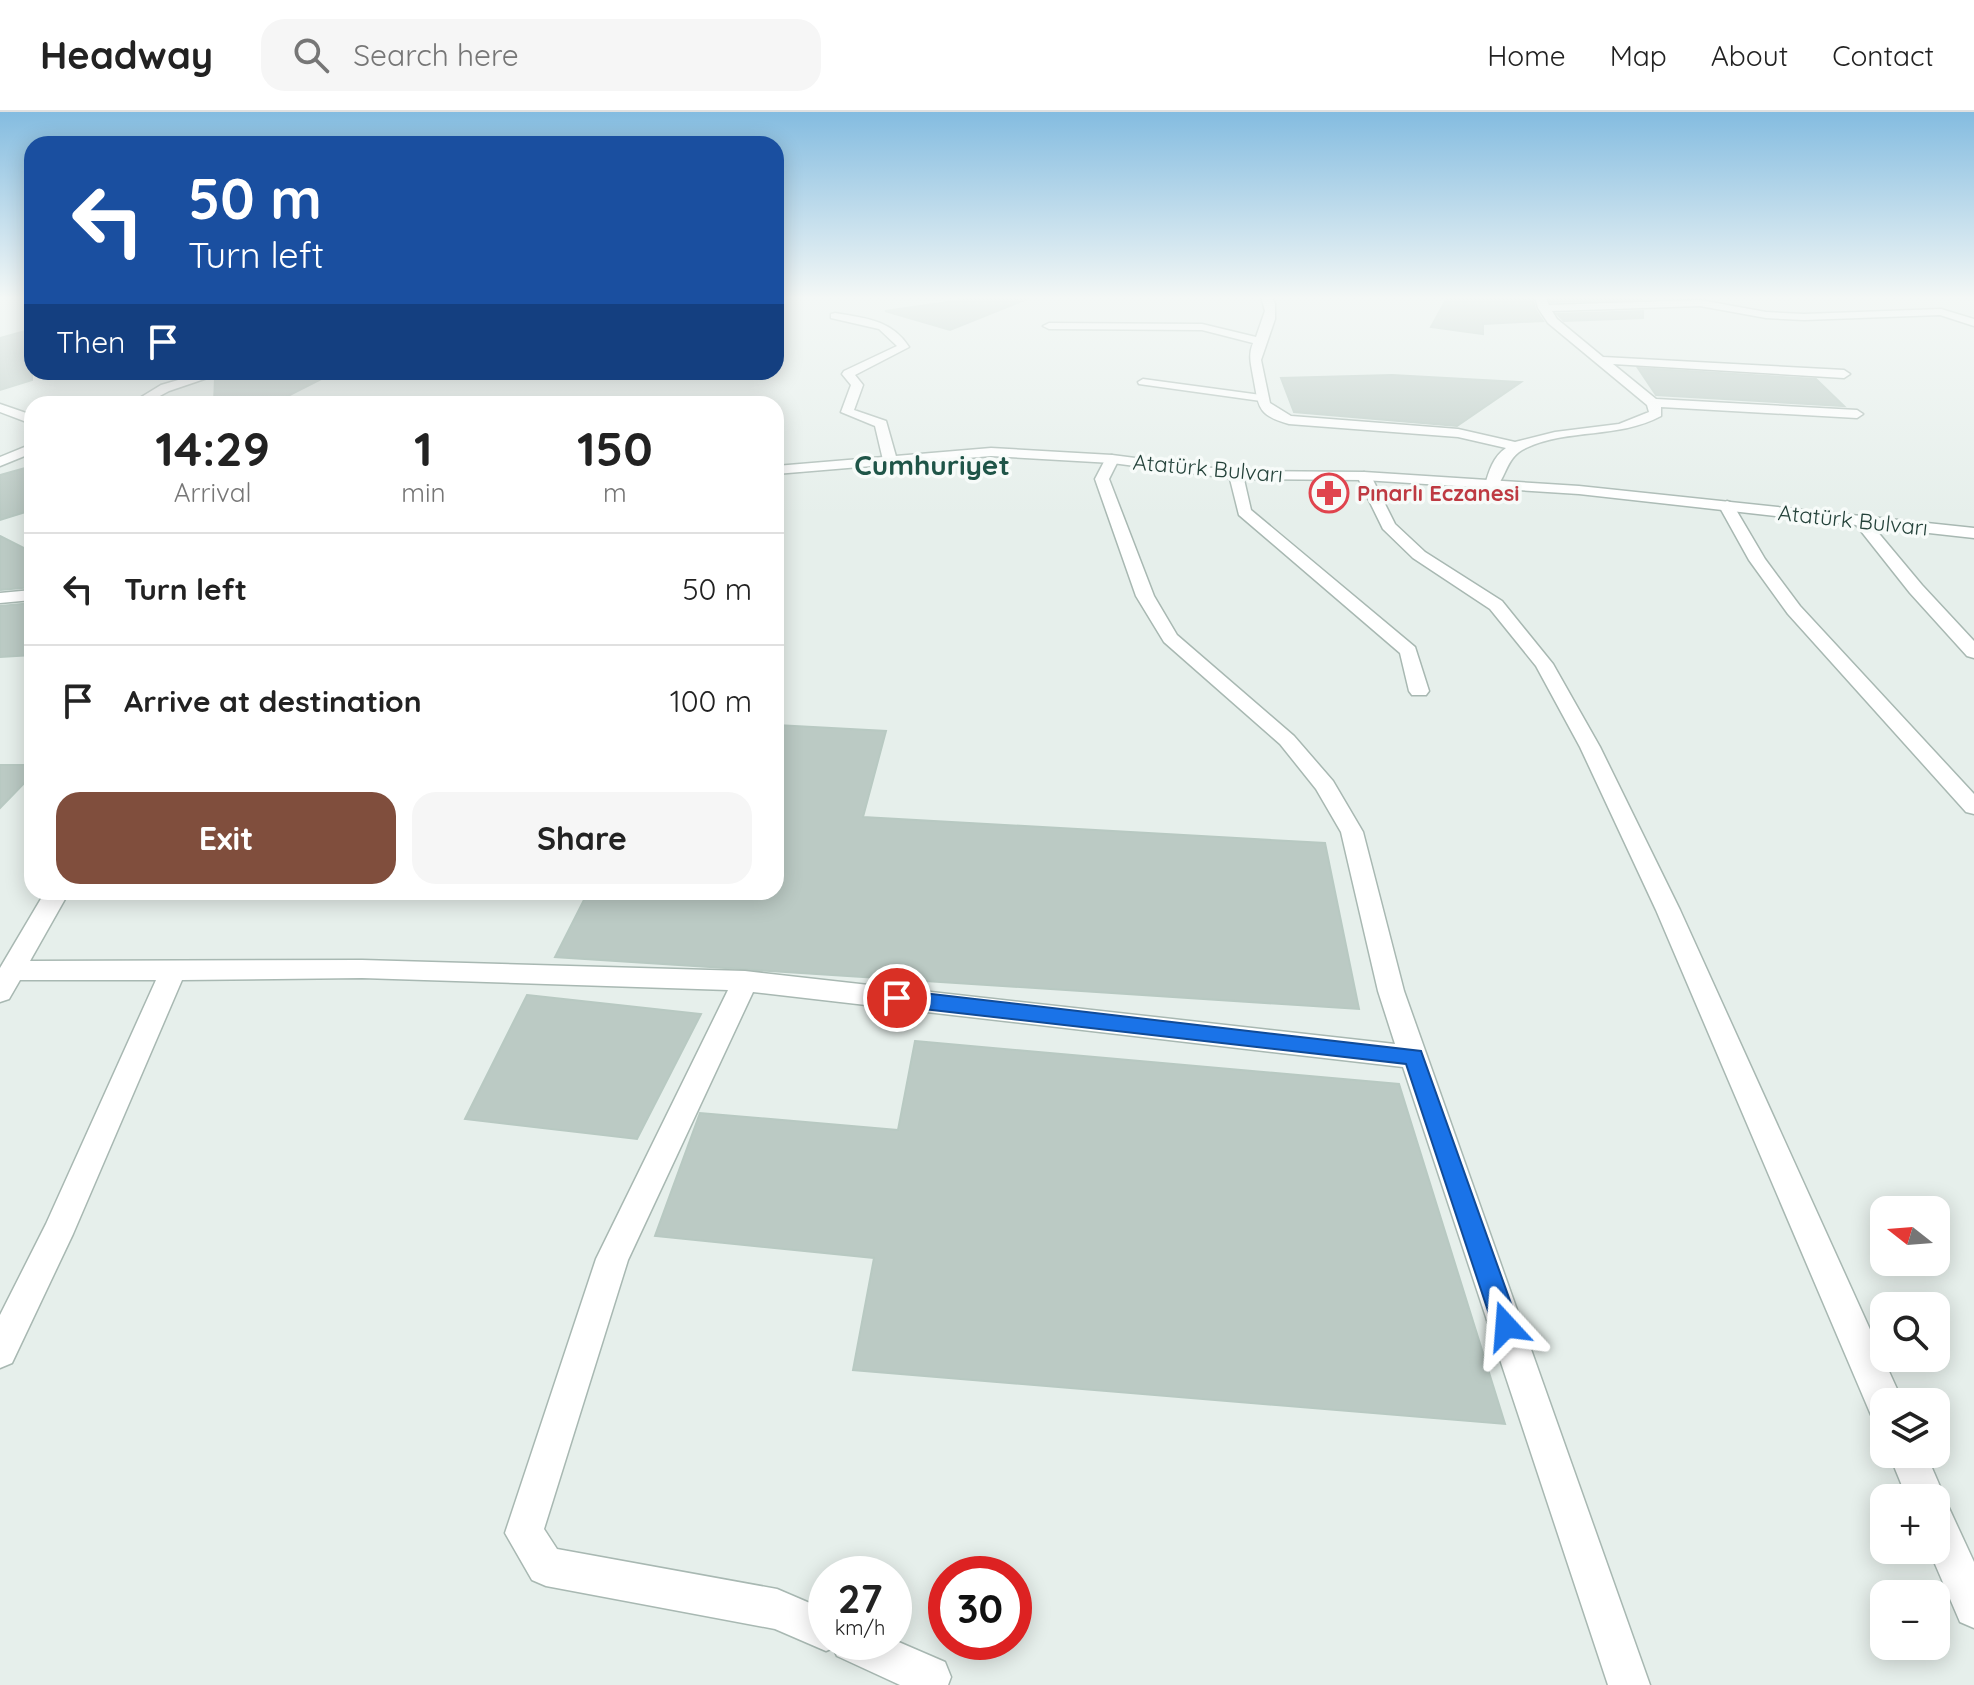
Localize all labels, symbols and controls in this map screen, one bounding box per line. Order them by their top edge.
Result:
search box [261,19,821,91]
text: Headway [40,31,213,79]
icon: search [289,33,333,77]
text: Search here [353,36,519,74]
text: Home [1487,38,1566,73]
text: Map [1610,38,1667,73]
text: About [1711,38,1788,73]
text: Contact [1832,38,1934,73]
text: 50 m [188,163,322,233]
icon: left [56,168,160,272]
text: Turn left [188,232,324,277]
icon: arrive [141,320,185,364]
text: Then [56,323,125,361]
text: 14:29 [155,418,270,478]
text: 1 [414,418,433,478]
text: 150 [577,418,653,478]
district label: Cumhuriyet [854,447,1010,482]
street label: Atatürk Bulvarı [1132,447,1284,489]
pharmacy icon: Pınarlı Eczanesi [1308,472,1350,514]
text: Arrival [174,476,252,509]
text: min [401,476,446,509]
text: m [603,476,627,509]
place label: Pınarlı Eczanesi [1357,479,1520,507]
street label: Atatürk Bulvarı [1777,498,1929,542]
icon: left [56,567,100,611]
text: Turn left [124,570,247,608]
text: 50 m [682,570,752,608]
icon: arrive [56,679,100,723]
text: Arrive at destination [124,682,422,720]
text: 100 m [670,682,752,720]
button: Exit [56,792,396,884]
button: Share [412,792,752,884]
pin [863,964,931,1032]
icon: arrive [875,976,919,1020]
north arrow [1870,1196,1950,1276]
map controls [1870,1196,1950,1660]
position arrow [1464,1284,1548,1368]
button: search [1870,1292,1950,1372]
button: layers [1870,1388,1950,1468]
button: + [1870,1484,1950,1564]
speed limit sign: 30 [928,1556,1032,1660]
text: 27 [838,1573,882,1623]
button: − [1870,1580,1950,1660]
text: km/h [835,1615,885,1640]

